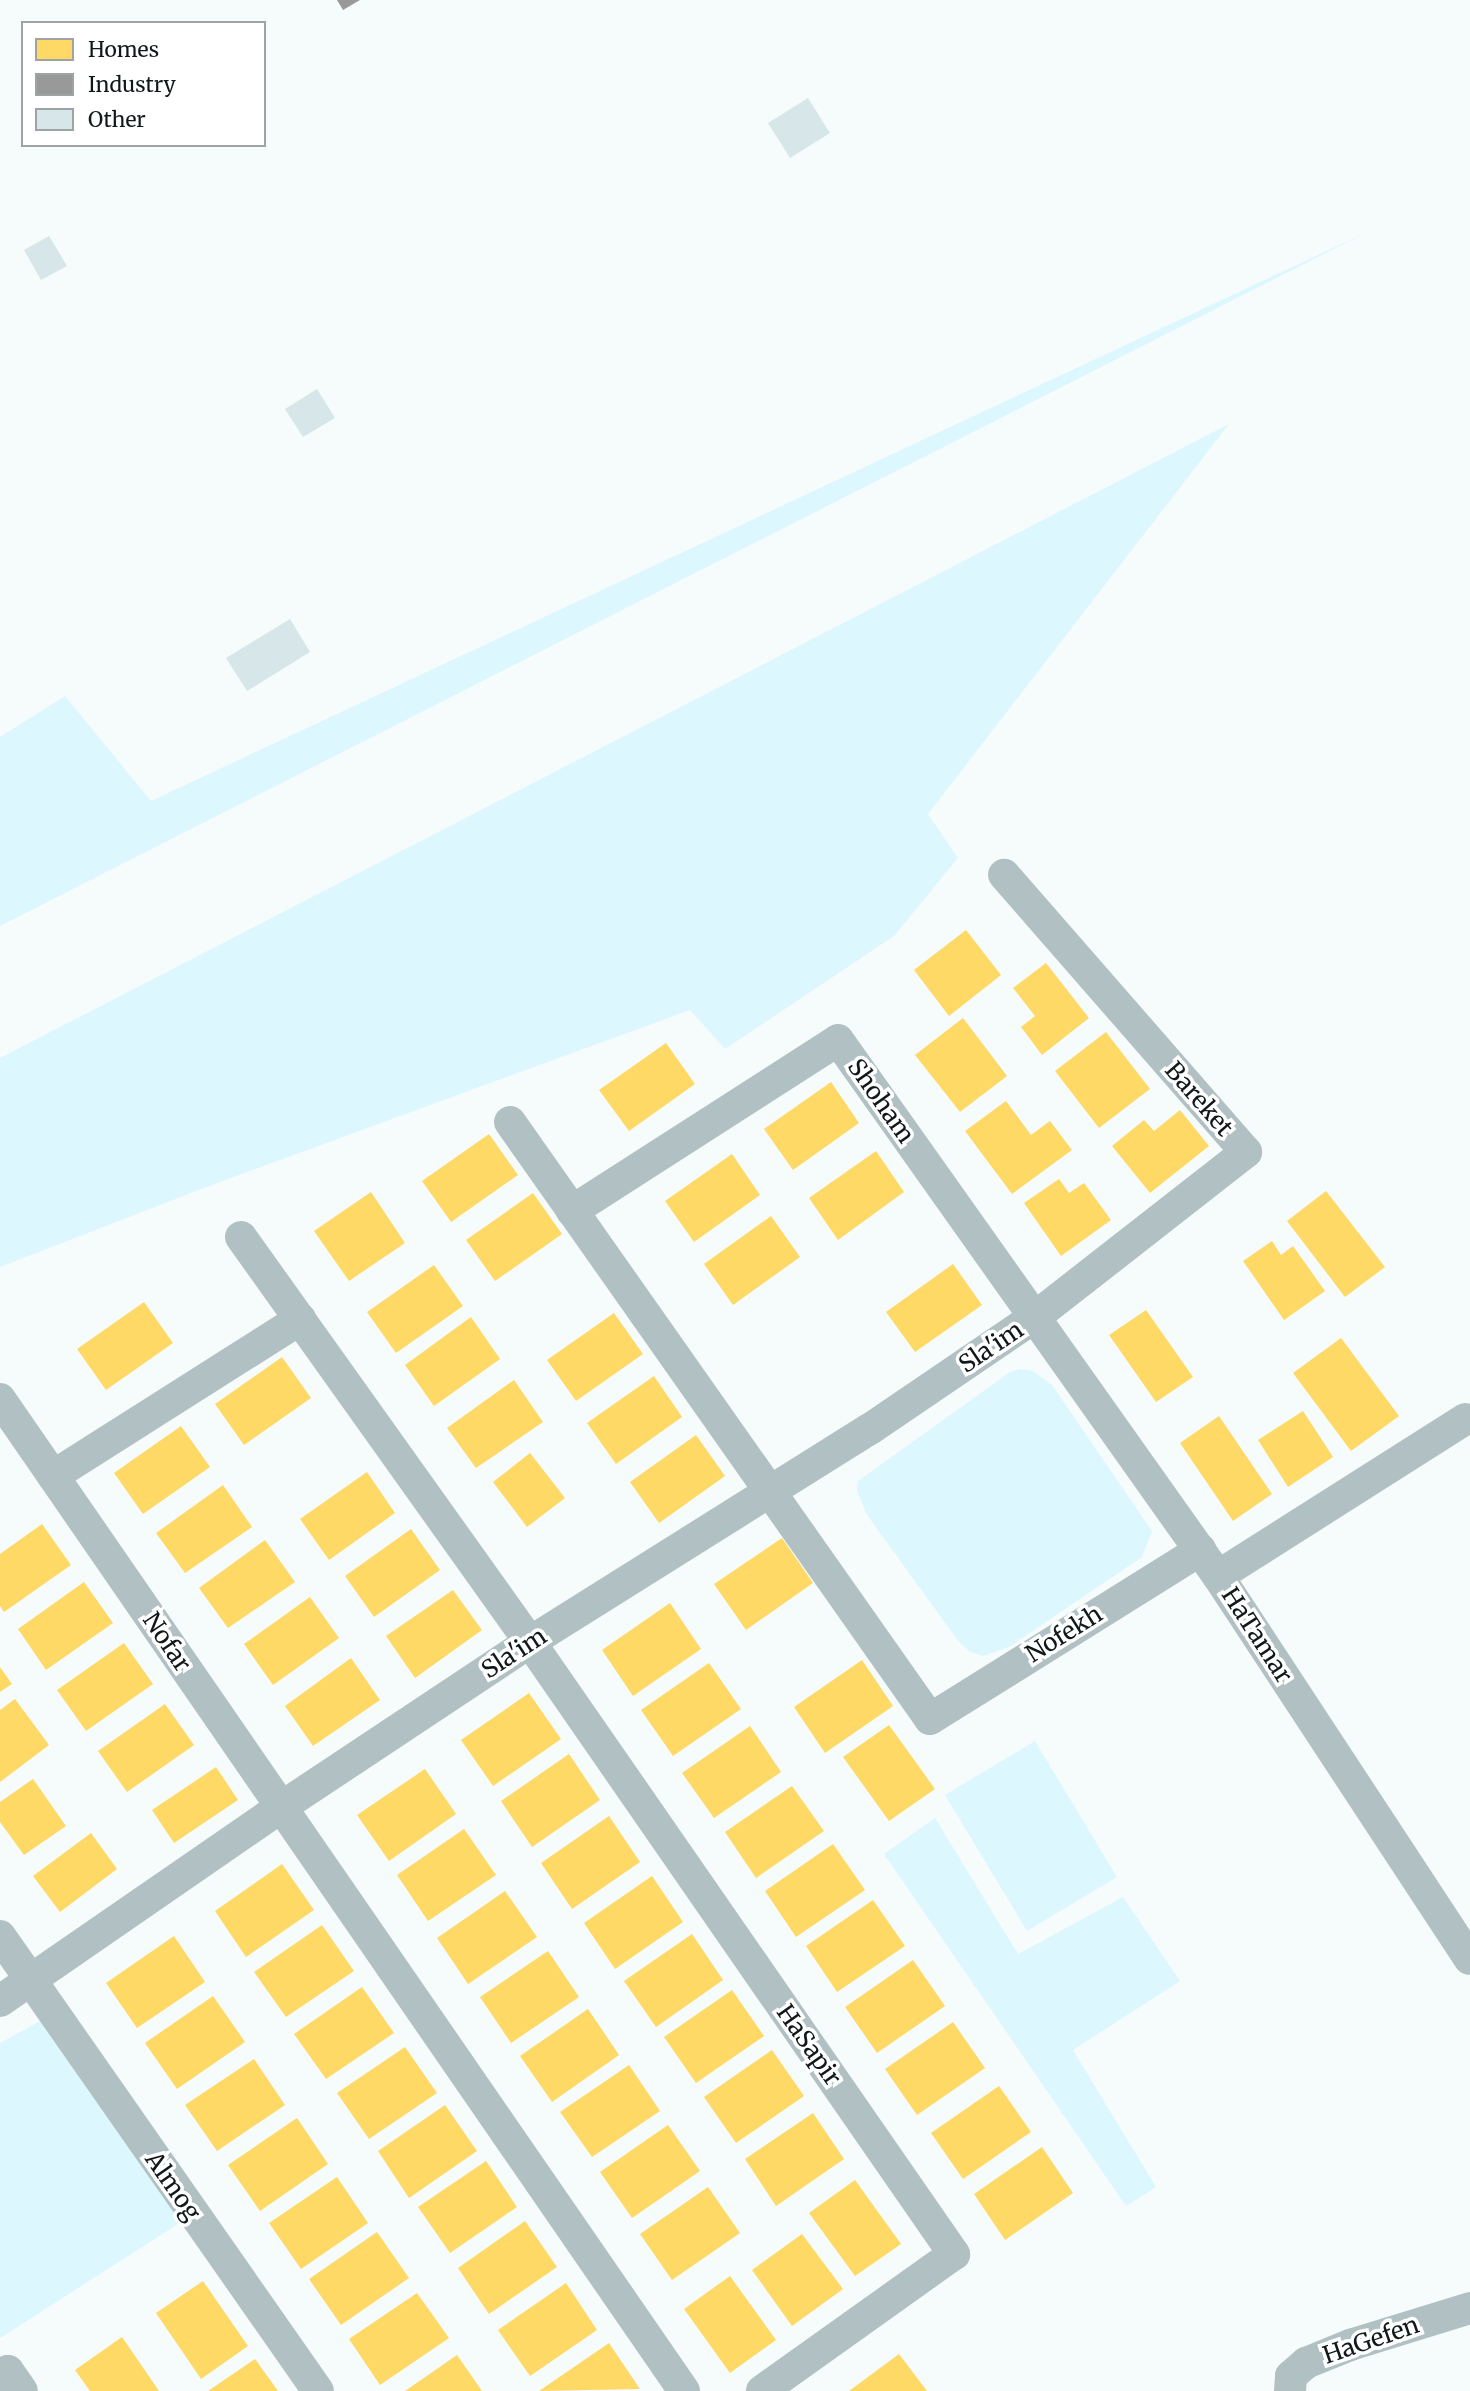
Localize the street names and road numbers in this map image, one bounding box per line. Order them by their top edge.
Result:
street label: Shoham [842,1053,920,1149]
street label: Bareket [1159,1056,1239,1142]
street label: Sla'im [953,1315,1029,1379]
street label: HaTamar [1216,1582,1298,1688]
street label: Nofekh [1021,1599,1107,1669]
street label: Nofar [137,1607,197,1677]
street label: Sla'im [476,1621,552,1685]
street label: HaSapir [771,1999,847,2091]
street label: Almog [139,2146,207,2226]
street label: HaGefen [1319,2310,1423,2370]

